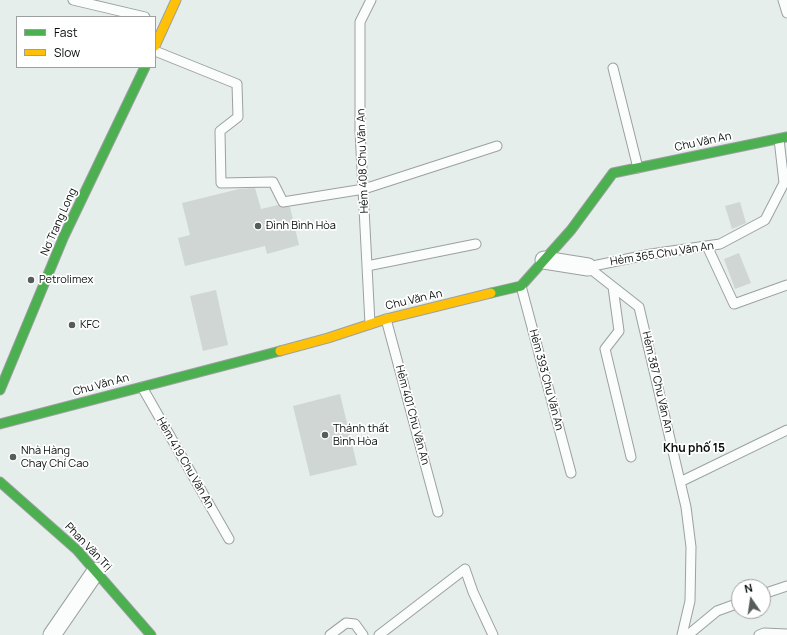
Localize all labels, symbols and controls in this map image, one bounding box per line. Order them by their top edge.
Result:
legend [16,16,156,68]
text: Fast [54,24,78,41]
text: Slow [54,44,80,61]
street label: Hẻm 408 Chu Văn An [355,108,371,214]
street label: Chu Văn An [673,130,733,154]
street label: Nơ Trang Long [38,186,80,258]
place label: Đình Bình Hòa [266,219,336,233]
marker: Đình Bình Hòa [253,221,263,231]
street label: Hẻm 365 Chu Văn An [609,239,715,269]
place label: Petrolimex [39,273,93,287]
marker: Petrolimex [26,275,36,285]
street label: Chu Văn An [384,287,444,313]
place label: KFC [80,318,100,332]
marker: KFC [67,320,77,330]
street label: Hẻm 393 Chu Văn An [526,328,566,432]
street label: Hẻm 387 Chu Văn An [639,330,675,434]
street label: Hẻm 401 Chu Văn An [392,364,432,466]
street label: Chu Văn An [71,371,131,399]
street label: Hẻm 419 Chu Văn An [154,415,216,511]
place label: Thánh thất Bình Hòa [333,422,389,448]
marker: Thánh thất Bình Hòa [320,430,330,440]
district label: Khu phố 15 [663,442,725,456]
place label: Nhà Hàng Chay Chí Cao [21,444,89,470]
marker: Nhà Hàng Chay Chí Cao [8,452,18,462]
street label: Phan Văn Trị [62,520,114,574]
north arrow [731,579,771,619]
text: N [743,580,754,596]

